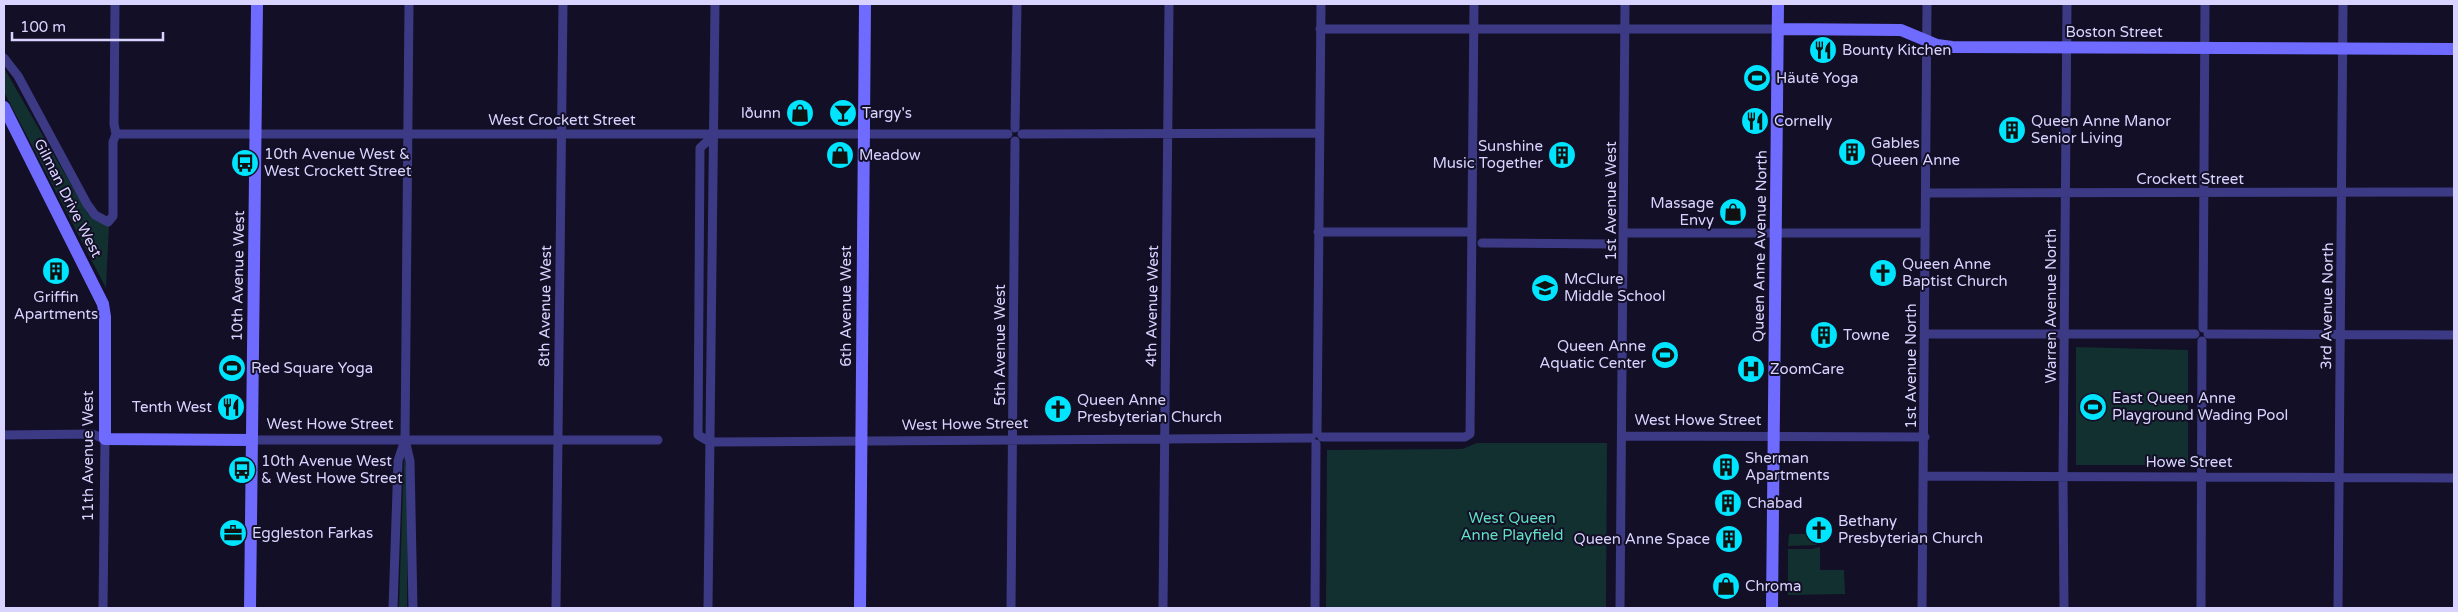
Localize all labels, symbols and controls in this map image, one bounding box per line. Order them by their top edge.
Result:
scale bar [12,10,164,42]
text: 100 m [20,18,66,36]
street label: Boston Street [2065,23,2163,41]
restaurant icon: Bounty Kitchen [1808,35,1838,65]
place label: Bounty Kitchen [1842,41,1951,59]
sports icon: Häutē Yoga [1742,63,1772,93]
place label: Häutē Yoga [1776,69,1858,87]
shop icon: Iðunn [785,98,815,128]
bar icon: Targy's [828,98,858,128]
place label: Iðunn [741,104,781,122]
place label: Targy's [862,104,912,122]
restaurant icon: Cornelly [1740,106,1770,136]
street label: West Crockett Street [488,111,636,129]
place label: Cornelly [1774,112,1832,130]
place label: Queen Anne Manor Senior Living [2031,112,2171,147]
building icon: Queen Anne Manor Senior Living [1997,115,2027,145]
place label: Gables Queen Anne [1871,134,1960,169]
street label: Gilman Drive West [30,136,106,261]
place label: Sunshine Music Together [1432,137,1543,172]
building icon: Gables Queen Anne [1837,137,1867,167]
shop icon: Meadow [825,140,855,170]
building icon: Sunshine Music Together [1547,140,1577,170]
street label: 1st Avenue West [1602,141,1620,261]
place label: 10th Avenue West & West Crockett Street [264,145,412,180]
place label: Meadow [859,146,921,164]
bus stop icon: 10th Avenue West & West Crockett Street [230,148,260,178]
street label: Queen Anne Avenue North [1749,150,1771,342]
street label: Crockett Street [2136,170,2244,188]
place label: Massage Envy [1650,194,1714,229]
shop icon: Massage Envy [1718,197,1748,227]
street label: 10th Avenue West [228,210,248,342]
street label: Warren Avenue North [2042,229,2060,383]
street label: 3rd Avenue North [2317,242,2337,370]
street label: 8th Avenue West [535,245,555,367]
street label: 6th Avenue West [837,245,855,367]
street label: 4th Avenue West [1142,245,1162,367]
place label: Queen Anne Baptist Church [1902,255,2008,290]
building icon: Griffin Apartments [41,256,71,286]
church icon: Queen Anne Baptist Church [1868,258,1898,288]
place label: McClure Middle School [1564,270,1665,305]
school or university icon: McClure Middle School [1530,273,1560,303]
street label: 5th Avenue West [991,284,1009,406]
place label: Griffin Apartments [14,288,98,323]
street label: 1st Avenue North [1902,303,1920,429]
building icon: Towne [1809,320,1839,350]
place label: Towne [1843,326,1890,344]
place label: Queen Anne Aquatic Center [1539,337,1646,372]
sports icon: Queen Anne Aquatic Center [1650,340,1680,370]
sports icon: Red Square Yoga [217,353,247,383]
hospital icon: ZoomCare [1736,354,1766,384]
place label: Red Square Yoga [251,359,373,377]
place label: ZoomCare [1770,360,1844,378]
place label: East Queen Anne Playground Wading Pool [2112,389,2288,424]
street label: 11th Avenue West [79,390,97,522]
place label: Queen Anne Presbyterian Church [1077,391,1222,426]
restaurant icon: Tenth West [216,392,246,422]
sports icon: East Queen Anne Playground Wading Pool [2078,392,2108,422]
church icon: Queen Anne Presbyterian Church [1043,394,1073,424]
place label: Tenth West [132,398,212,416]
street label: West Howe Street [1635,411,1762,429]
street label: West Howe Street [901,414,1029,434]
street label: West Howe Street [267,415,394,433]
place label: Sherman Apartments [1745,449,1830,484]
place label: 10th Avenue West & West Howe Street [261,452,403,487]
building icon: Sherman Apartments [1711,452,1741,482]
street label: Howe Street [2145,453,2233,471]
bus stop icon: 10th Avenue West & West Howe Street [227,455,257,485]
building icon: Chabad [1713,488,1743,518]
place label: Chabad [1747,494,1802,512]
park label: West Queen Anne Playfield [1460,509,1564,544]
place label: Bethany Presbyterian Church [1838,512,1983,547]
church icon: Bethany Presbyterian Church [1804,515,1834,545]
office icon: Eggleston Farkas [218,518,248,548]
place label: Eggleston Farkas [252,524,373,542]
building icon: Queen Anne Space [1714,524,1744,554]
place label: Queen Anne Space [1574,530,1710,548]
shop icon: Chroma [1711,571,1741,601]
place label: Chroma [1745,577,1801,595]

